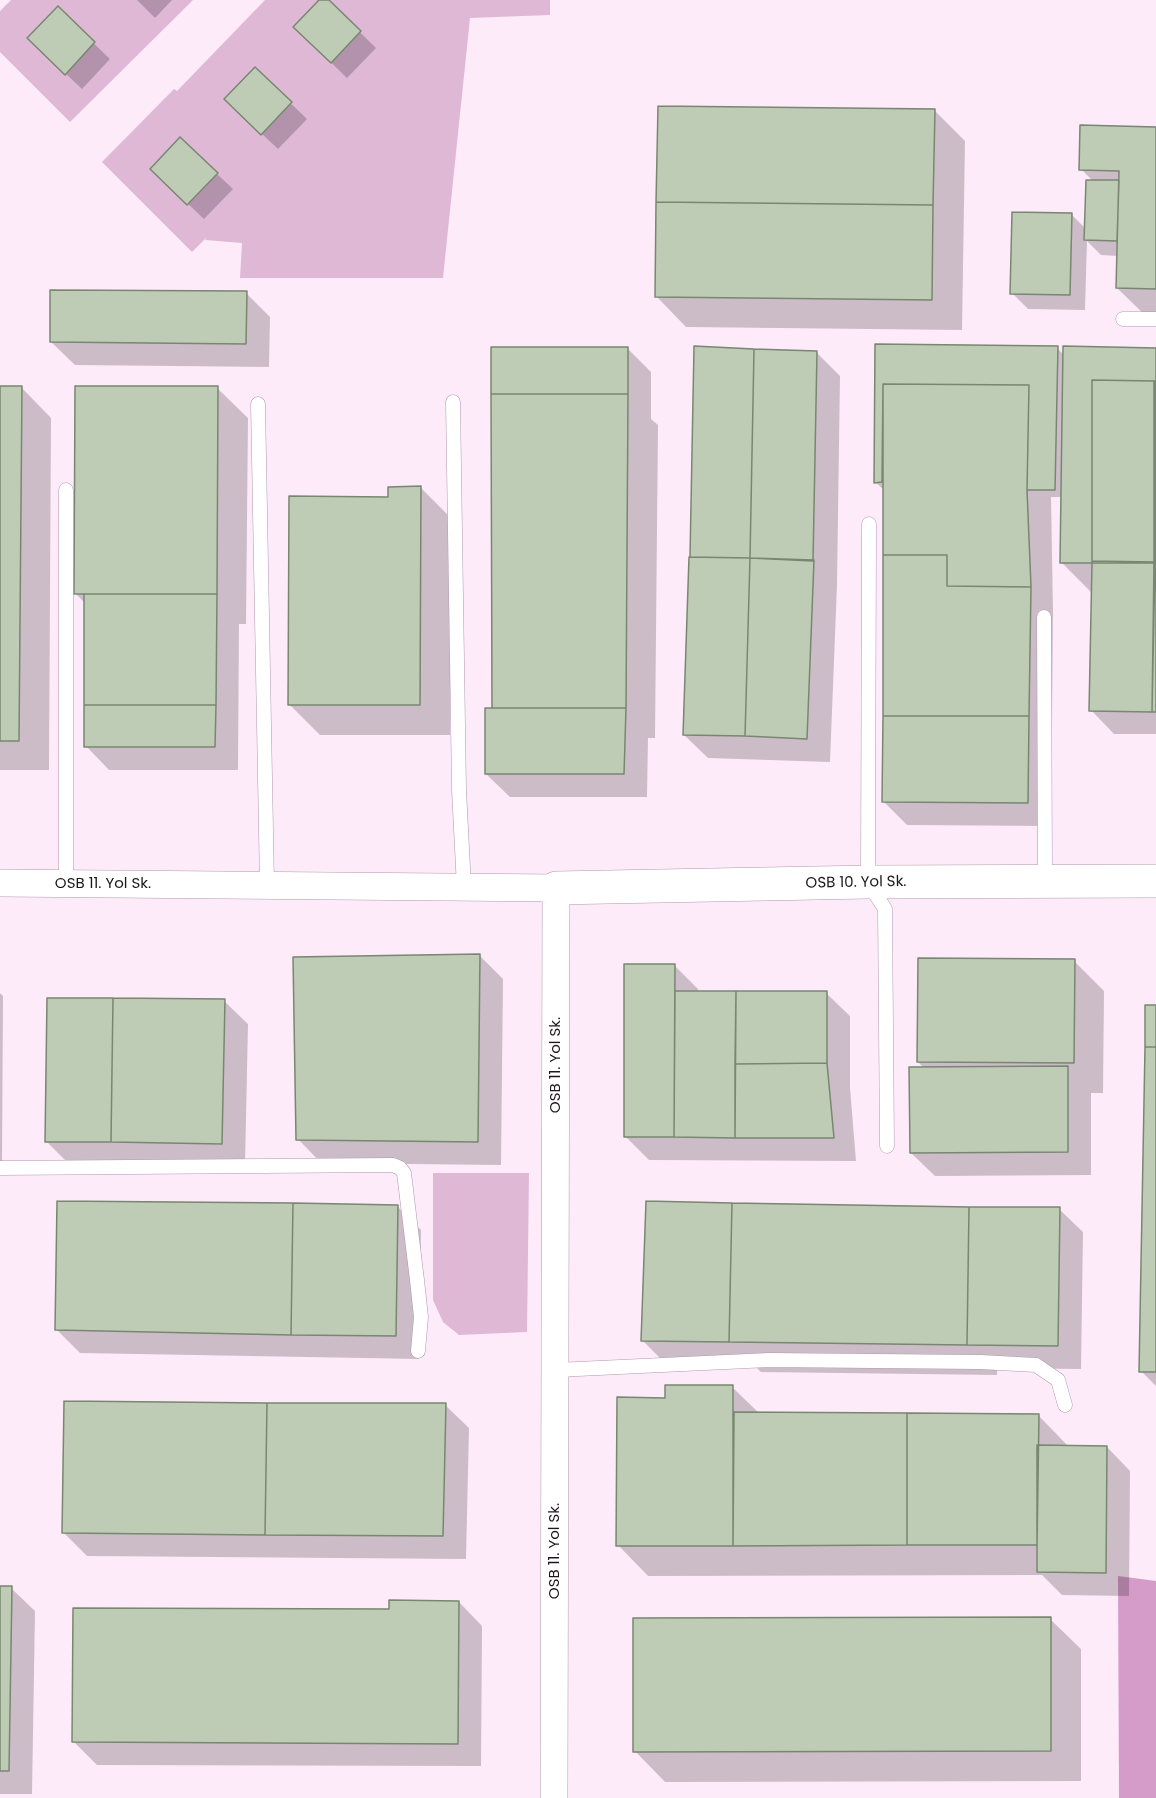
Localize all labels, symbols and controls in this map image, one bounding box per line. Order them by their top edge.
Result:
street label: OSB 10. Yol Sk. [805,873,907,893]
street label: OSB 11. Yol Sk. [55,875,151,893]
street label: OSB 11. Yol Sk. [547,1017,565,1113]
street label: OSB 11. Yol Sk. [546,1503,564,1599]

